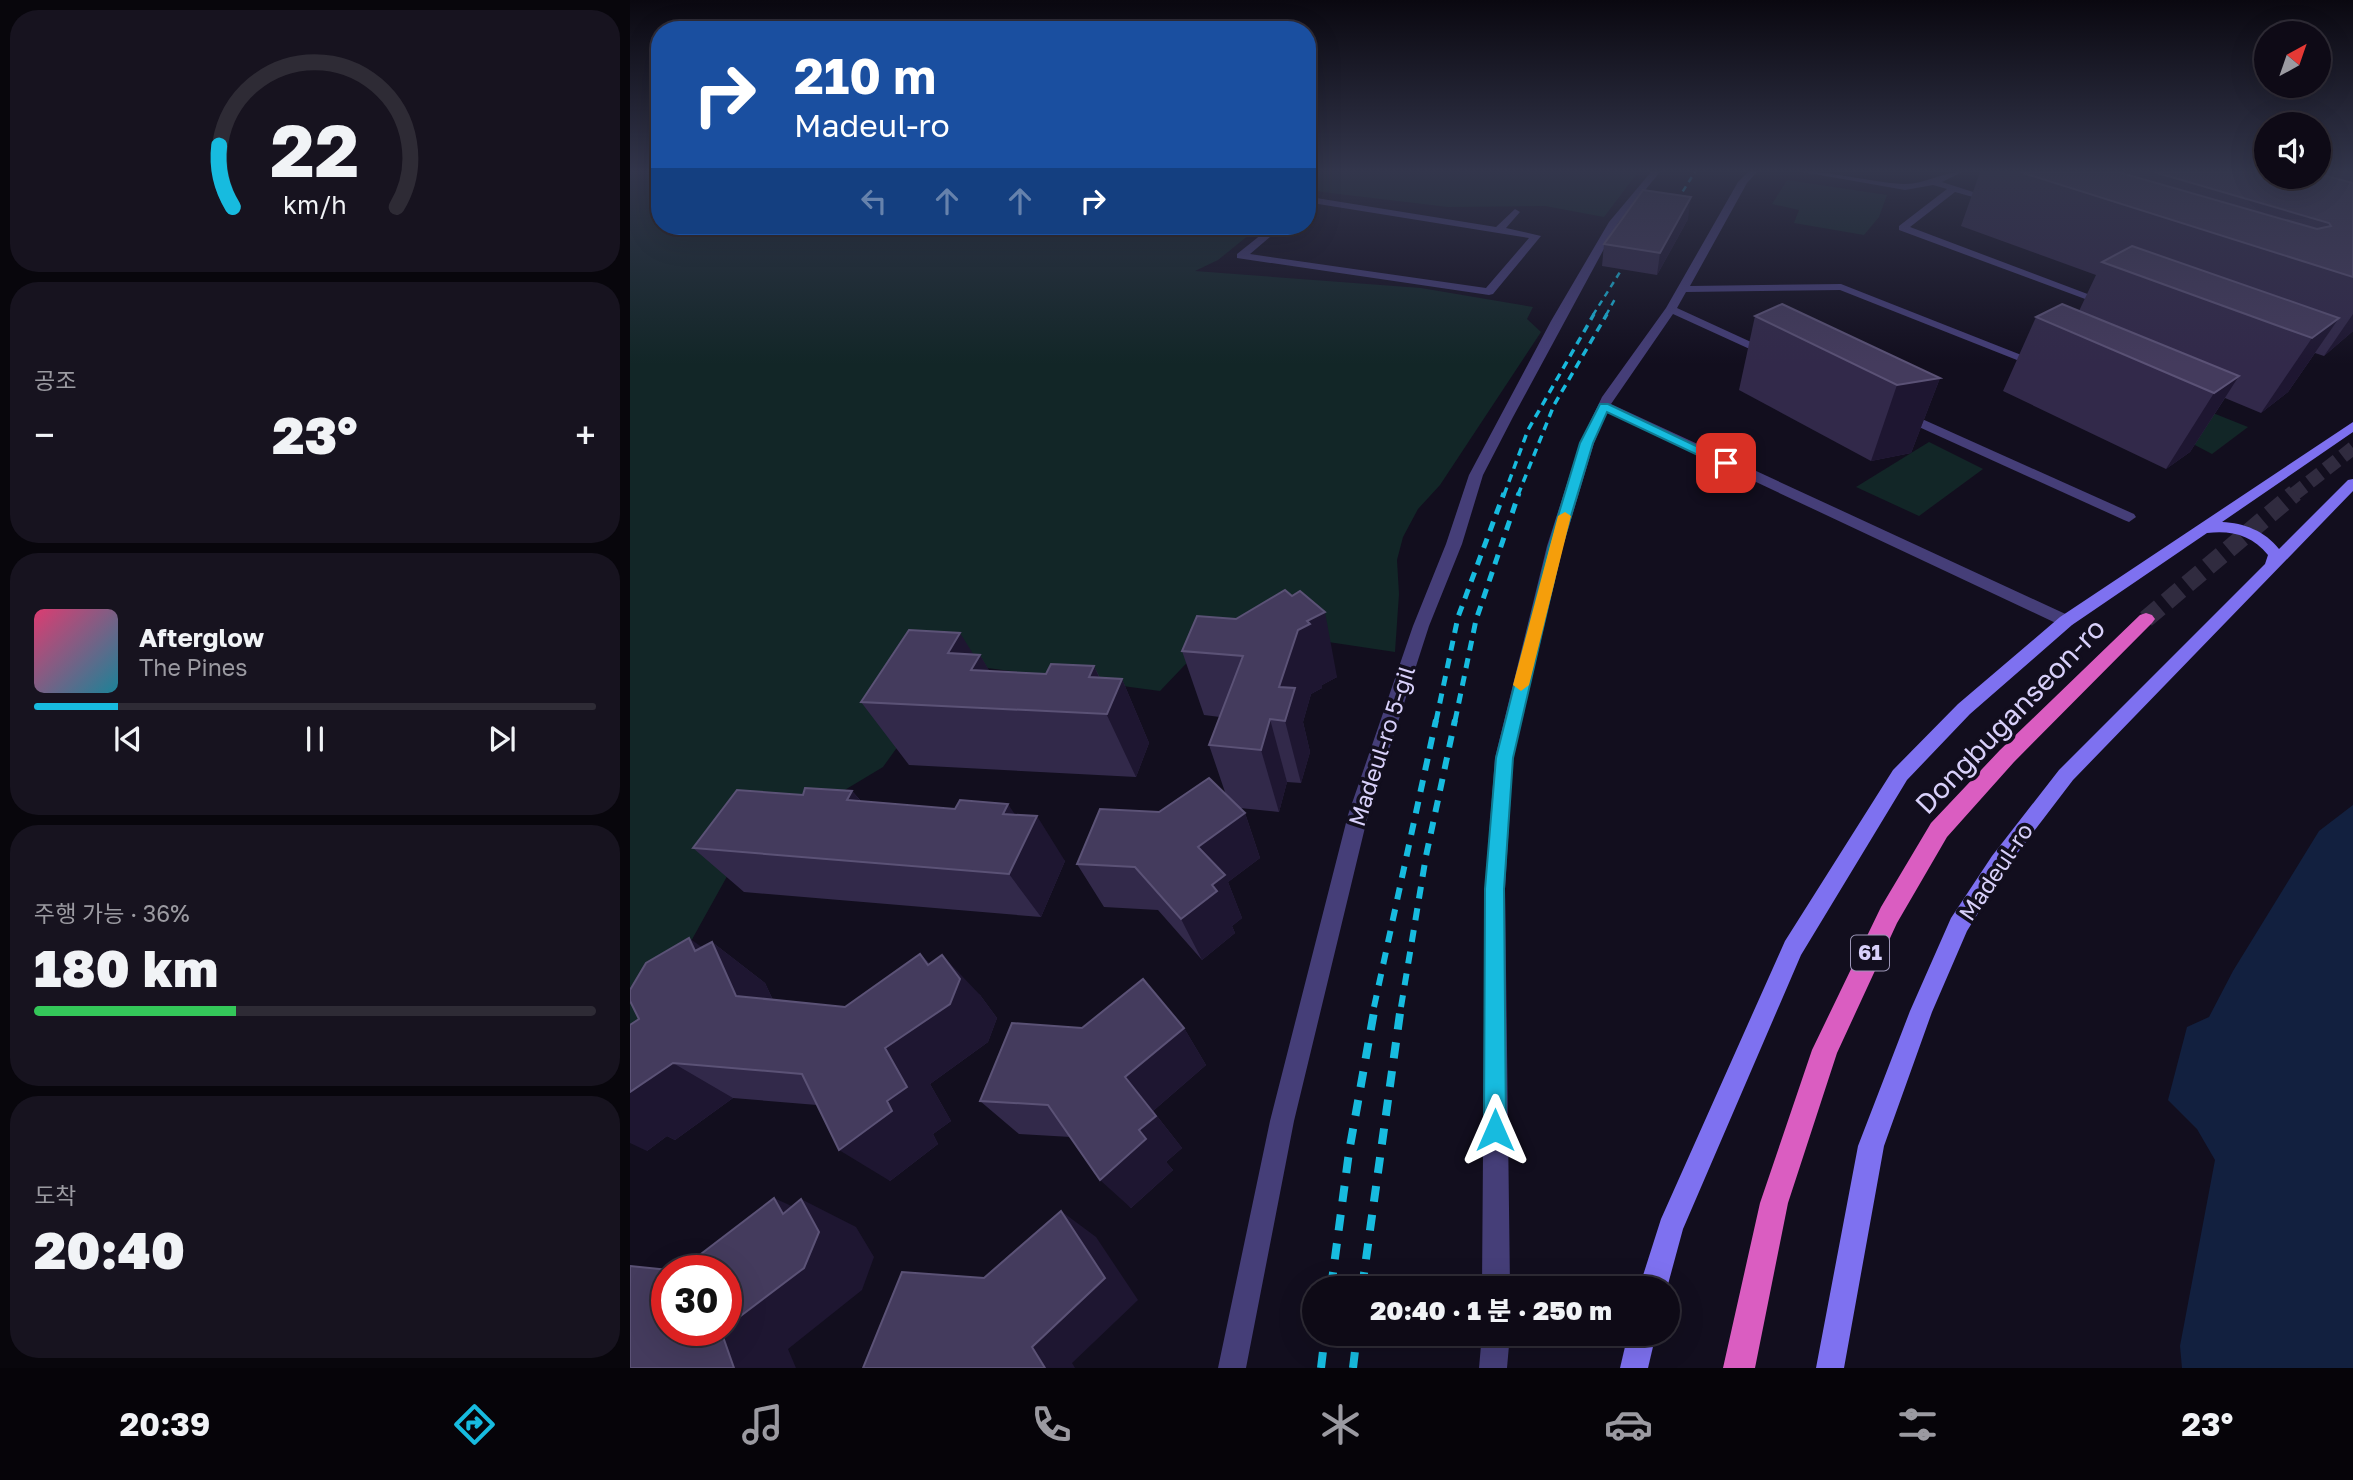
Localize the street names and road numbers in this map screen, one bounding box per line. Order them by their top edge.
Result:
street label: Dongbuganseon-ro [1908,611,2111,820]
street label: Madeul-ro 5-gil [1342,662,1420,830]
street label: Madeul-ro [1952,817,2038,926]
road number: 61 [1851,936,1889,970]

